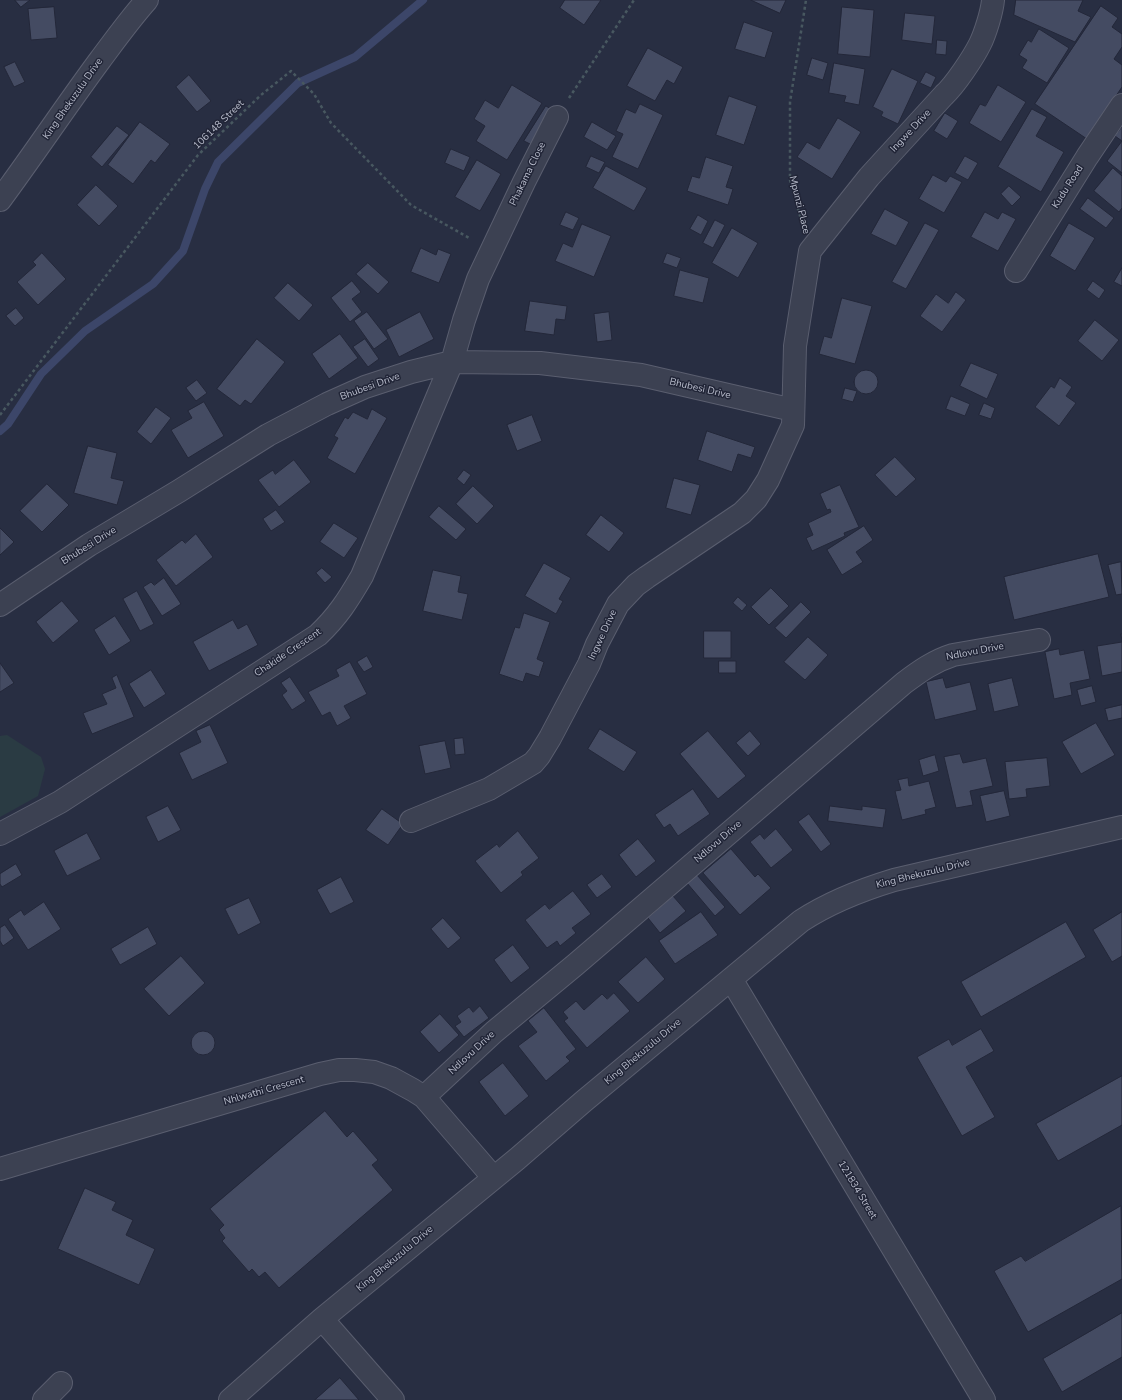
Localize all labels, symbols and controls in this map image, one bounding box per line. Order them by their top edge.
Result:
street label: King Bhekuzulu Drive [41,56,105,142]
street label: 106148 Street [191,98,247,152]
street label: Ingwe Drive [888,107,934,155]
street label: Phakama Close [507,140,549,208]
street label: Kudu Road [1050,163,1086,211]
street label: Mpunzi Place [786,175,812,235]
street label: Bhubesi Drive [339,371,401,403]
street label: Bhubesi Drive [668,376,732,402]
street label: Bhubesi Drive [59,524,119,568]
street label: Ingwe Drive [586,608,620,662]
street label: Chakide Crescent [252,626,324,680]
street label: Ndlovu Drive [945,641,1005,663]
street label: Ndlovu Drive [692,818,744,866]
street label: King Bhekuzulu Drive [875,857,971,891]
street label: King Bhekuzulu Drive [602,1017,684,1087]
street label: Ndlovu Drive [446,1029,498,1077]
street label: Nhlwathi Crescent [222,1074,306,1108]
street label: 121834 Street [835,1159,879,1221]
street label: King Bhekuzulu Drive [354,1224,436,1294]

